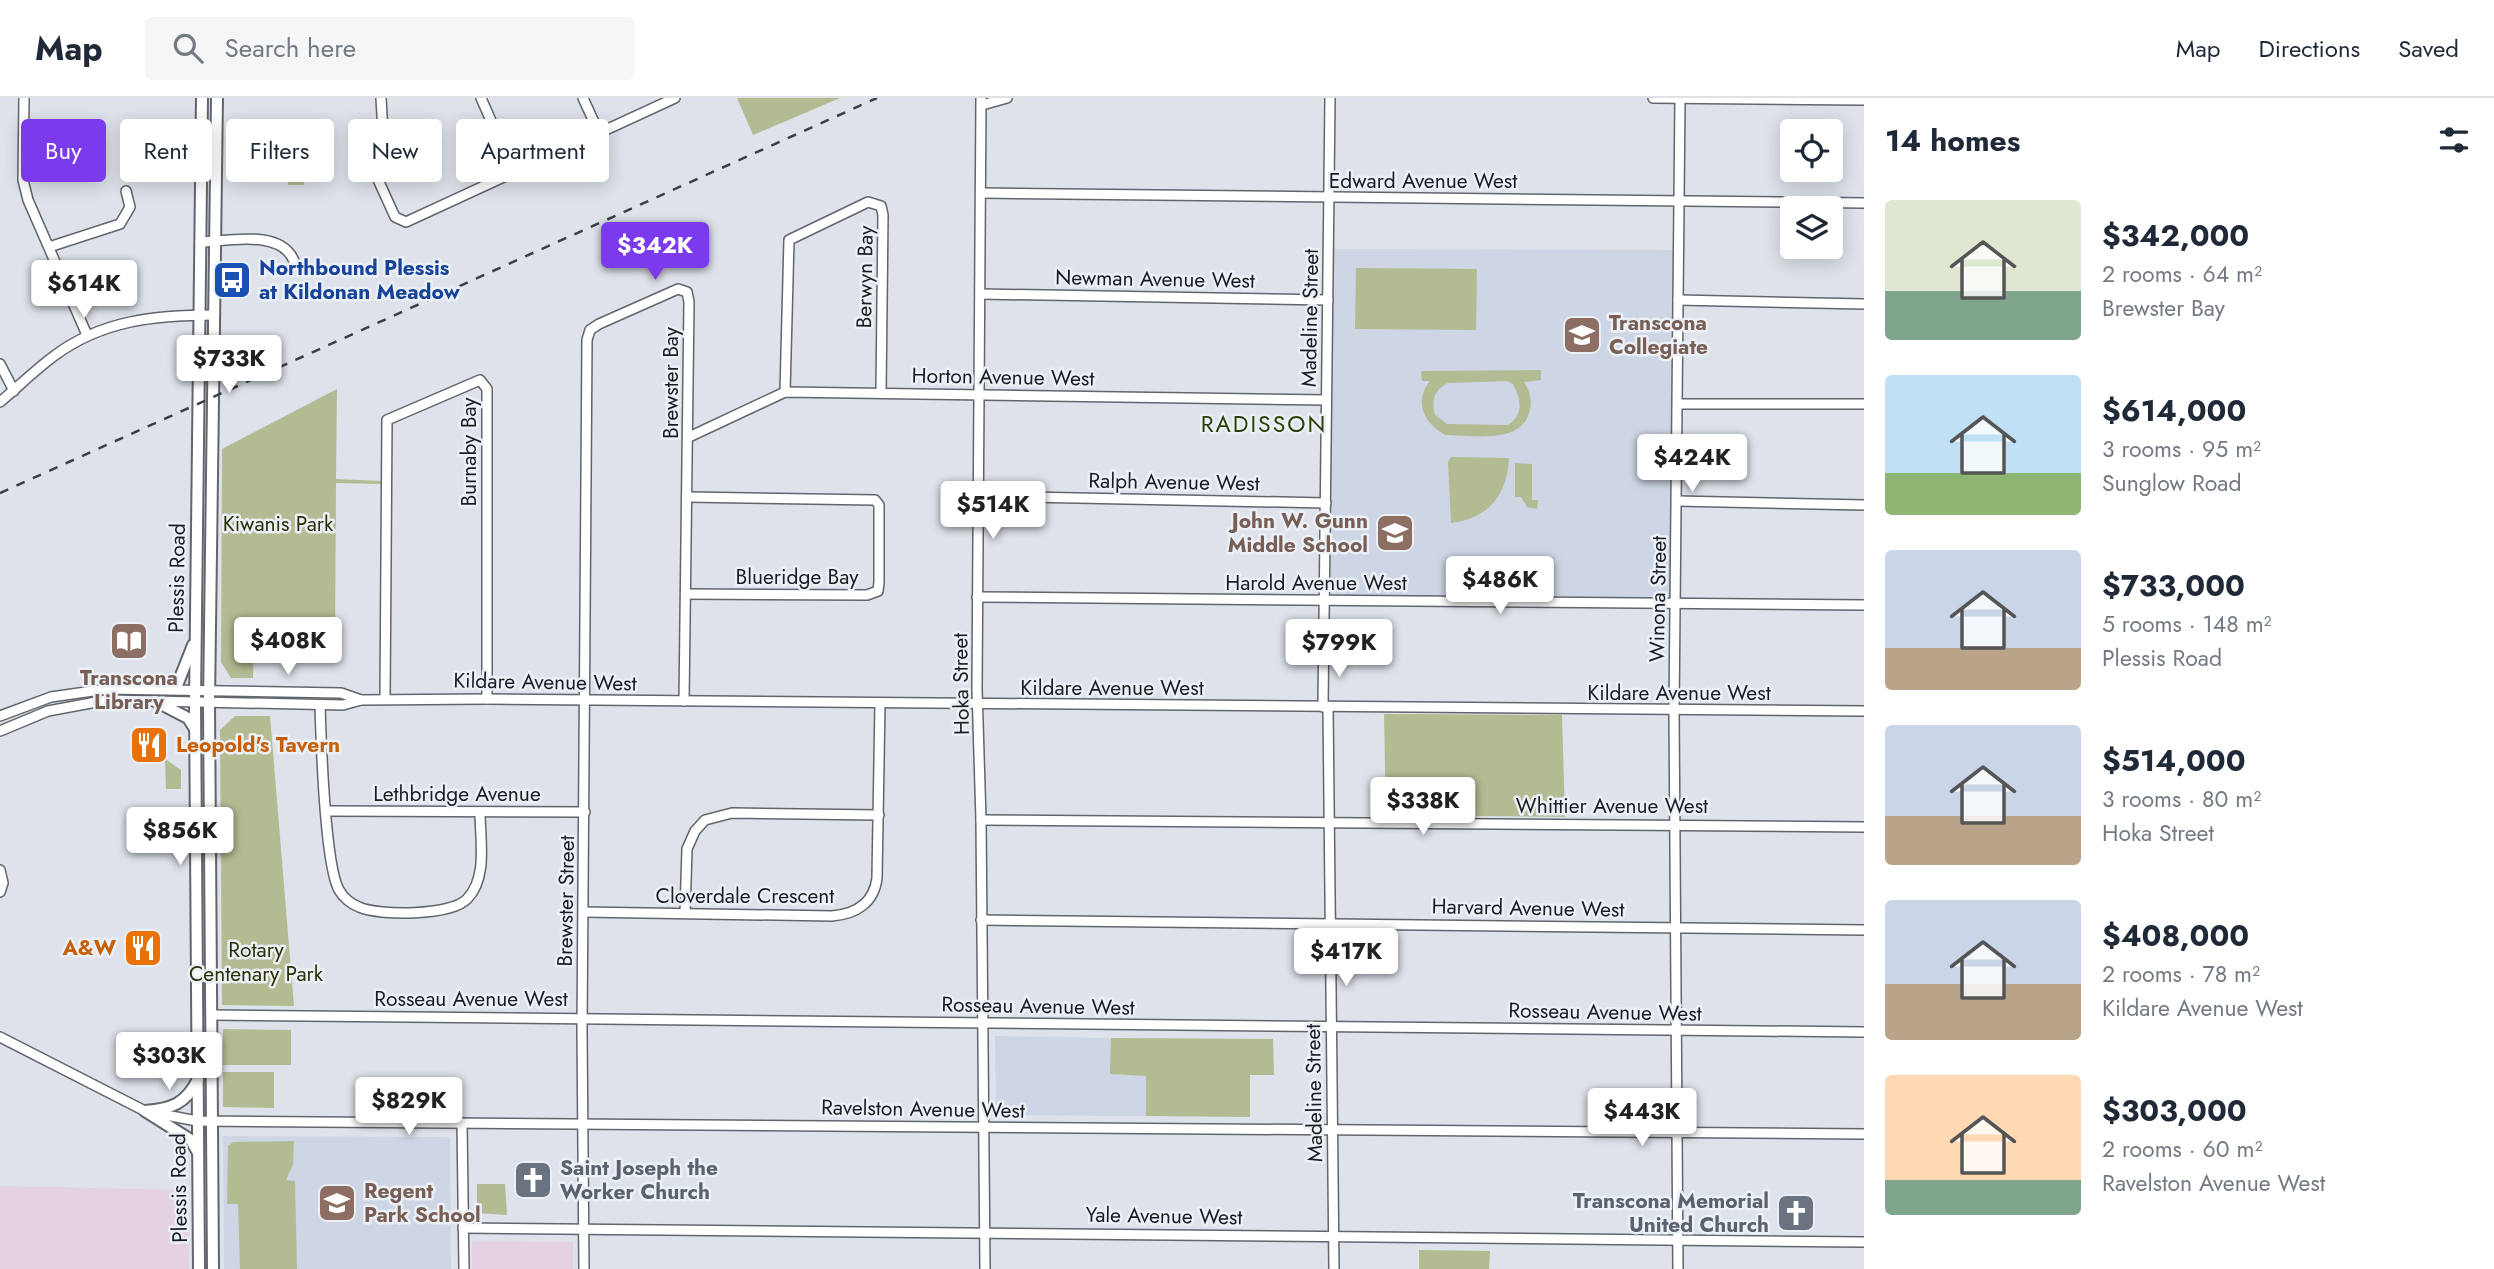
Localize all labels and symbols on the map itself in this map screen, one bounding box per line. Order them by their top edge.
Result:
street label: Edward Avenue West [1329,166,1517,196]
pin: $342K [606,222,704,282]
street label: Berwyn Bay [849,225,881,329]
street label: Madeline Street [1294,249,1326,387]
place label: Northbound Plessis at Kildonan Meadow [259,253,461,307]
bus stop icon: Northbound Plessis at Kildonan Meadow [211,259,253,301]
pin: $614K [35,260,133,320]
street label: Newman Avenue West [1055,262,1255,296]
place label: Transcona Collegiate [1609,308,1708,362]
school or university icon: Transcona Collegiate [1561,314,1603,356]
street label: Brewster Bay [656,326,686,439]
pin: $733K [180,336,278,395]
street label: Horton Avenue West [911,360,1095,394]
street label: Burnaby Bay [454,397,484,507]
district label: RADISSON [1201,407,1327,441]
pin: $424K [1643,434,1741,494]
street label: Ralph Avenue West [1088,466,1260,498]
pin: $514K [944,482,1042,541]
place label: John W. Gunn Middle School [1228,506,1368,560]
park label: Kiwanis Park [223,509,334,539]
school or university icon: John W. Gunn Middle School [1374,512,1416,554]
street label: Plessis Road [161,523,193,633]
street label: Winona Street [1642,536,1674,662]
pin: $486K [1451,556,1549,616]
street label: Blueridge Bay [735,562,859,592]
street label: Harold Avenue West [1225,568,1407,598]
pin: $408K [239,618,337,677]
library icon: Transcona Library [108,620,150,662]
pin: $799K [1290,620,1388,679]
street label: Hoka Street [945,633,977,735]
place label: Transcona Library [80,663,178,717]
street label: Kildare Avenue West [453,665,637,699]
street label: Kildare Avenue West [1020,673,1204,703]
street label: Kildare Avenue West [1587,678,1771,708]
restaurant icon: Leopold's Tavern [128,724,170,766]
place label: Leopold's Tavern [176,730,340,760]
pin: $338K [1374,778,1472,837]
street label: Lethbridge Avenue [373,779,541,809]
street label: Whittier Avenue West [1516,791,1708,821]
pin: $856K [131,808,229,867]
street label: Brewster Street [550,835,582,967]
street label: Cloverdale Crescent [656,881,834,911]
street label: Harvard Avenue West [1431,891,1625,925]
restaurant icon: A&W [122,927,164,969]
pin: $417K [1297,928,1395,988]
place label: A&W [61,933,117,963]
park label: Rotary Centenary Park [189,935,324,989]
street label: Rosseau Avenue West [374,984,568,1014]
street label: Rosseau Avenue West [941,989,1135,1023]
street label: Rosseau Avenue West [1508,995,1702,1029]
street label: Madeline Street [1298,1024,1330,1162]
pin: $303K [120,1032,218,1092]
pin: $829K [360,1077,458,1137]
pin: $443K [1593,1088,1691,1148]
street label: Ravelston Avenue West [821,1092,1025,1126]
street label: Plessis Road [163,1133,195,1243]
place label: Saint Joseph the Worker Church [560,1153,718,1207]
church icon: Saint Joseph the Worker Church [512,1159,554,1201]
place label: Regent Park School [364,1176,481,1230]
school or university icon: Regent Park School [316,1182,358,1224]
place label: Transcona Memorial United Church [1573,1186,1769,1240]
church icon: Transcona Memorial United Church [1775,1192,1817,1234]
street label: Yale Avenue West [1085,1200,1243,1232]

